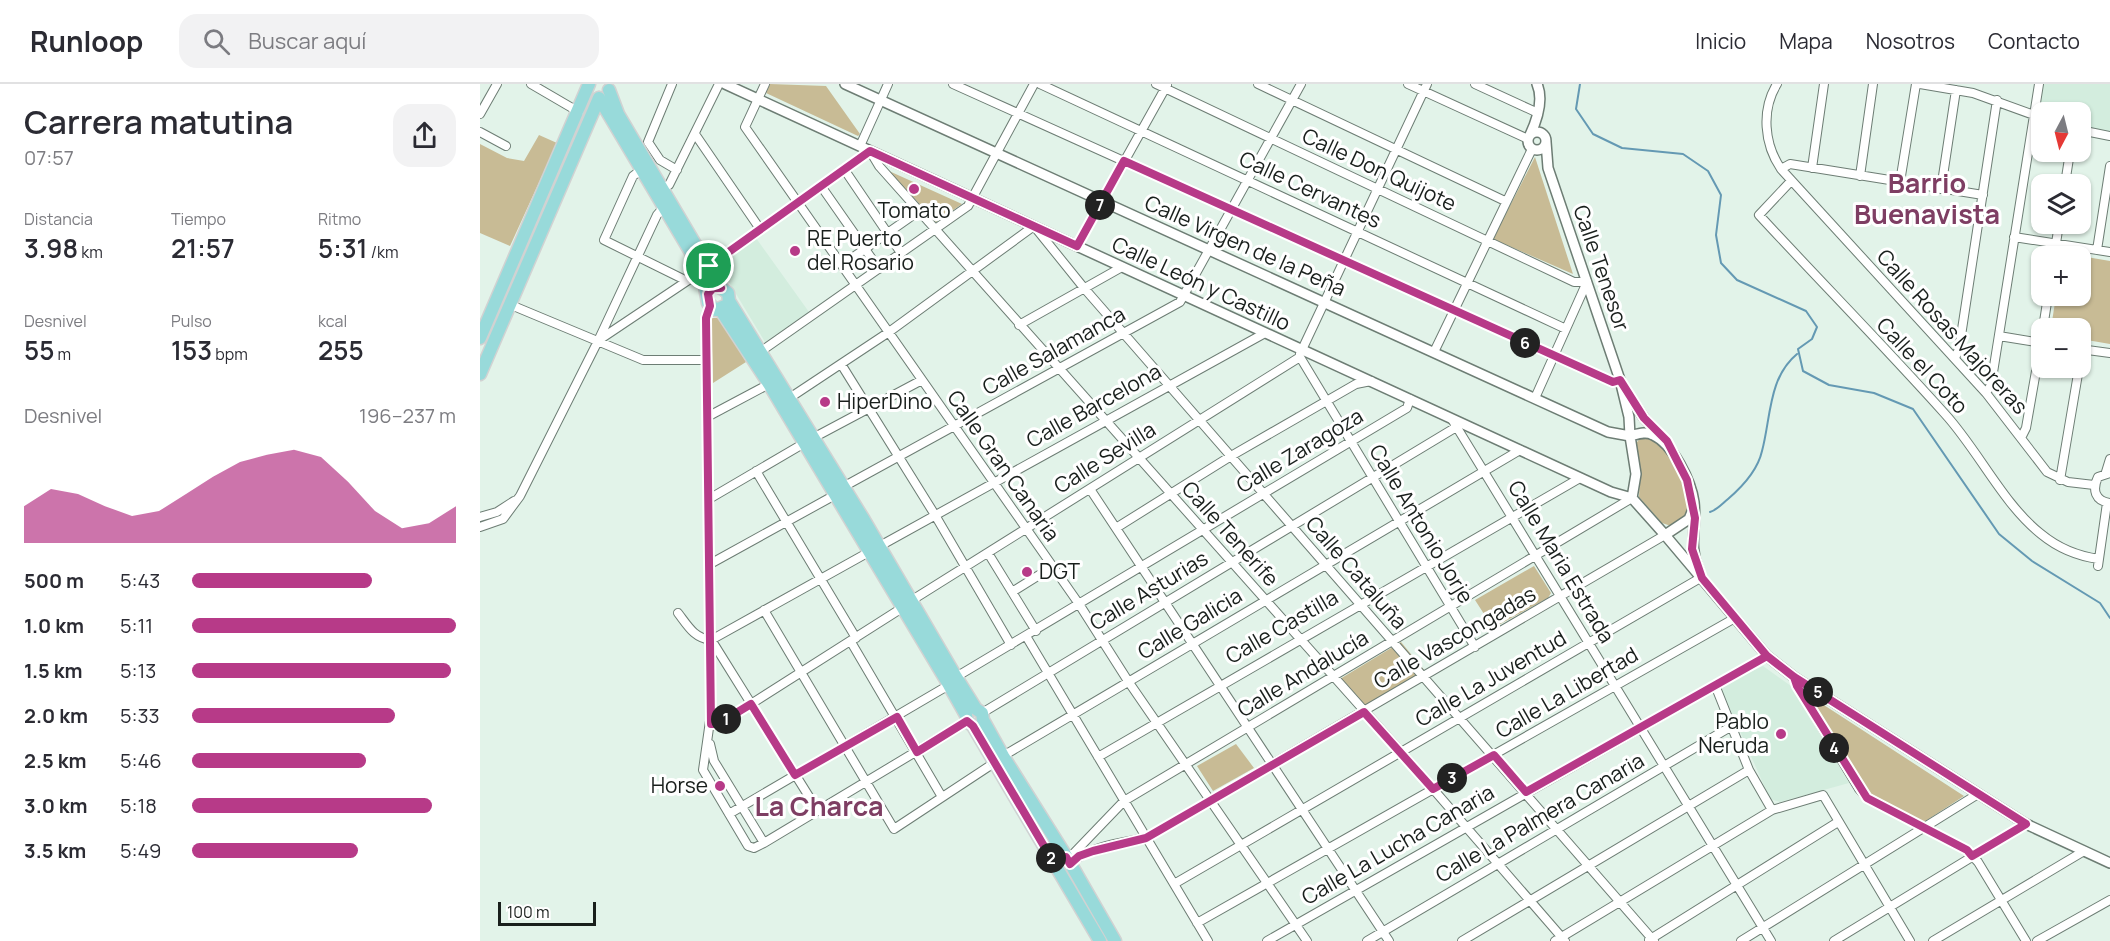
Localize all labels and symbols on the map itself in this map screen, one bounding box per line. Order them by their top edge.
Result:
north arrow [2031,102,2091,162]
street label: Calle Don Quijote [1298,121,1461,217]
street label: Calle Cervantes [1235,144,1386,234]
district label: Barrio Buenavista [1854,164,2000,232]
marker: Tomato [907,182,921,196]
street label: Calle Virgen de la Peña [1141,188,1350,302]
pin: 7 [1085,190,1115,220]
place label: Tomato [877,196,951,224]
street label: Calle Tenesor [1567,201,1637,335]
place label: RE Puerto del Rosario [807,224,914,276]
street label: Calle León y Castillo [1108,229,1295,337]
pin [683,240,734,291]
street label: Calle Rosas Majoreras [1871,243,2034,420]
marker: RE Puerto del Rosario [788,244,802,258]
street label: Calle Salamanca [977,299,1130,401]
street label: Calle el Coto [1871,311,1975,420]
pin: 6 [1510,328,1540,358]
street label: Calle Barcelona [1021,357,1166,454]
street label: Calle Gran Canaria [941,384,1066,546]
place label: HiperDino [837,387,932,415]
marker: HiperDino [818,395,832,409]
street label: Calle Zaragoza [1231,401,1368,499]
street label: Calle Sevilla [1048,415,1161,499]
street label: Calle Antonio Jorje [1363,439,1480,608]
street label: Calle Tenerife [1176,475,1285,592]
street label: Calle Maria Estrada [1502,475,1621,648]
street label: Calle Cataluña [1300,510,1414,635]
street label: Calle Asturias [1084,544,1213,636]
place label: DGT [1039,557,1080,585]
marker: DGT [1020,565,1034,579]
street label: Calle Vascongadas [1368,579,1541,695]
street label: Calle Galicia [1132,581,1247,665]
street label: Calle Castilla [1220,583,1343,670]
street label: Calle Andalucía [1232,623,1373,723]
street label: Calle La Juventud [1410,624,1571,733]
street label: Calle La Libertad [1490,640,1643,744]
pin: 5 [1803,677,1833,707]
pin: 1 [711,704,741,734]
place label: Pablo Neruda [1698,707,1769,759]
marker: Pablo Neruda [1774,727,1788,741]
pin: 4 [1819,733,1849,763]
street label: Calle La Palmera Canaria [1430,746,1649,888]
pin: 3 [1437,763,1467,793]
place label: Horse [651,771,708,799]
street label: Calle La Lucha Canaria [1296,778,1499,911]
marker: Horse [713,779,727,793]
district label: La Charca [754,787,884,824]
pin: 2 [1036,843,1066,873]
scale bar [498,899,596,926]

